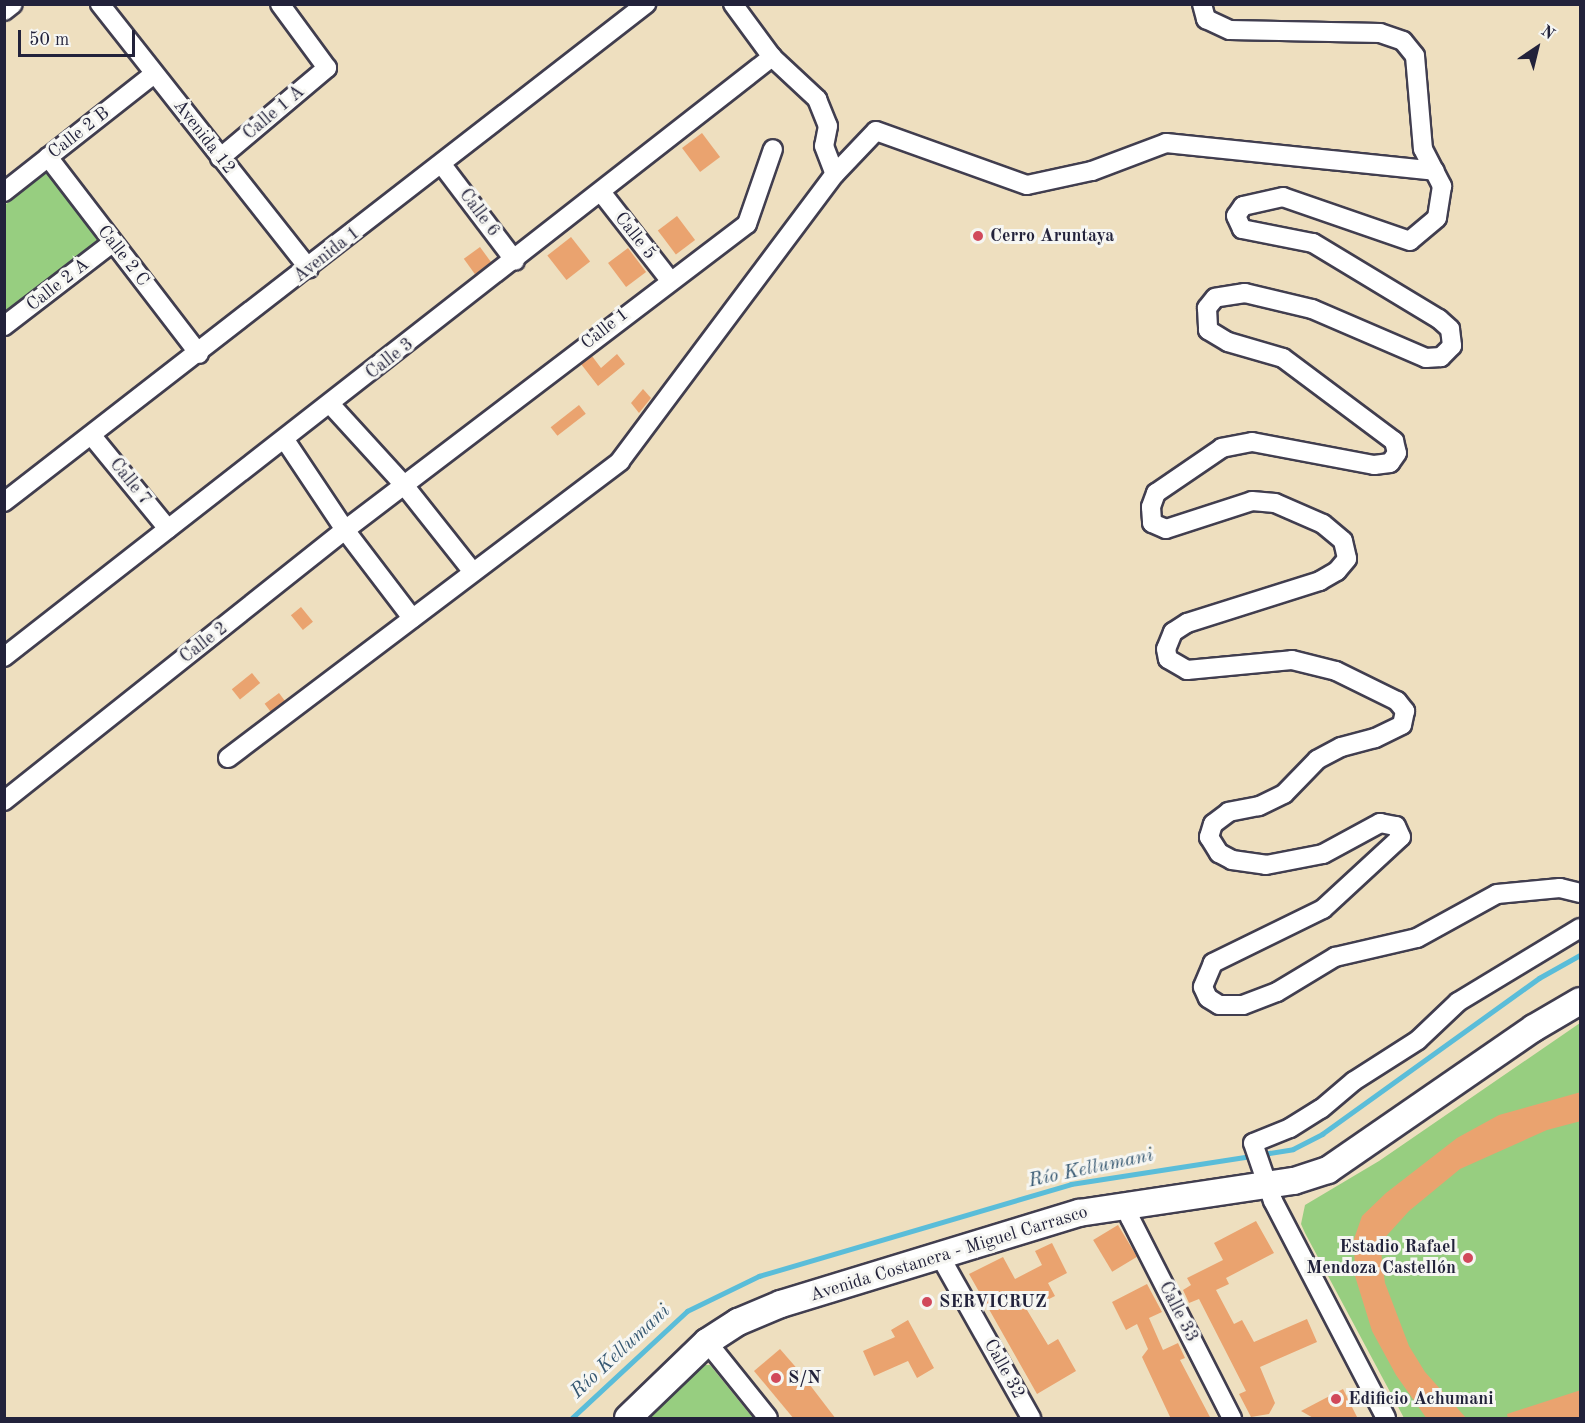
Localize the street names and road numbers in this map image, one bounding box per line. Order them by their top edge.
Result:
street label: Calle 1 A [239,81,309,145]
street label: Avenida 12 [168,96,240,178]
street label: Calle 2 B [44,102,114,164]
street label: Calle 6 [454,185,504,241]
street label: Calle 5 [610,208,660,264]
street label: Calle 2 C [92,221,154,291]
street label: Avenida 1 [290,223,364,287]
street label: Calle 2 A [23,254,93,316]
street label: Calle 1 [577,304,633,354]
street label: Calle 3 [362,334,418,384]
street label: Calle 7 [104,454,156,510]
street label: Calle 2 [176,618,232,668]
street label: Avenida Costanera - Miguel Carrasco [808,1201,1090,1307]
street label: Calle 33 [1154,1278,1202,1346]
street label: Calle 32 [979,1335,1029,1403]

